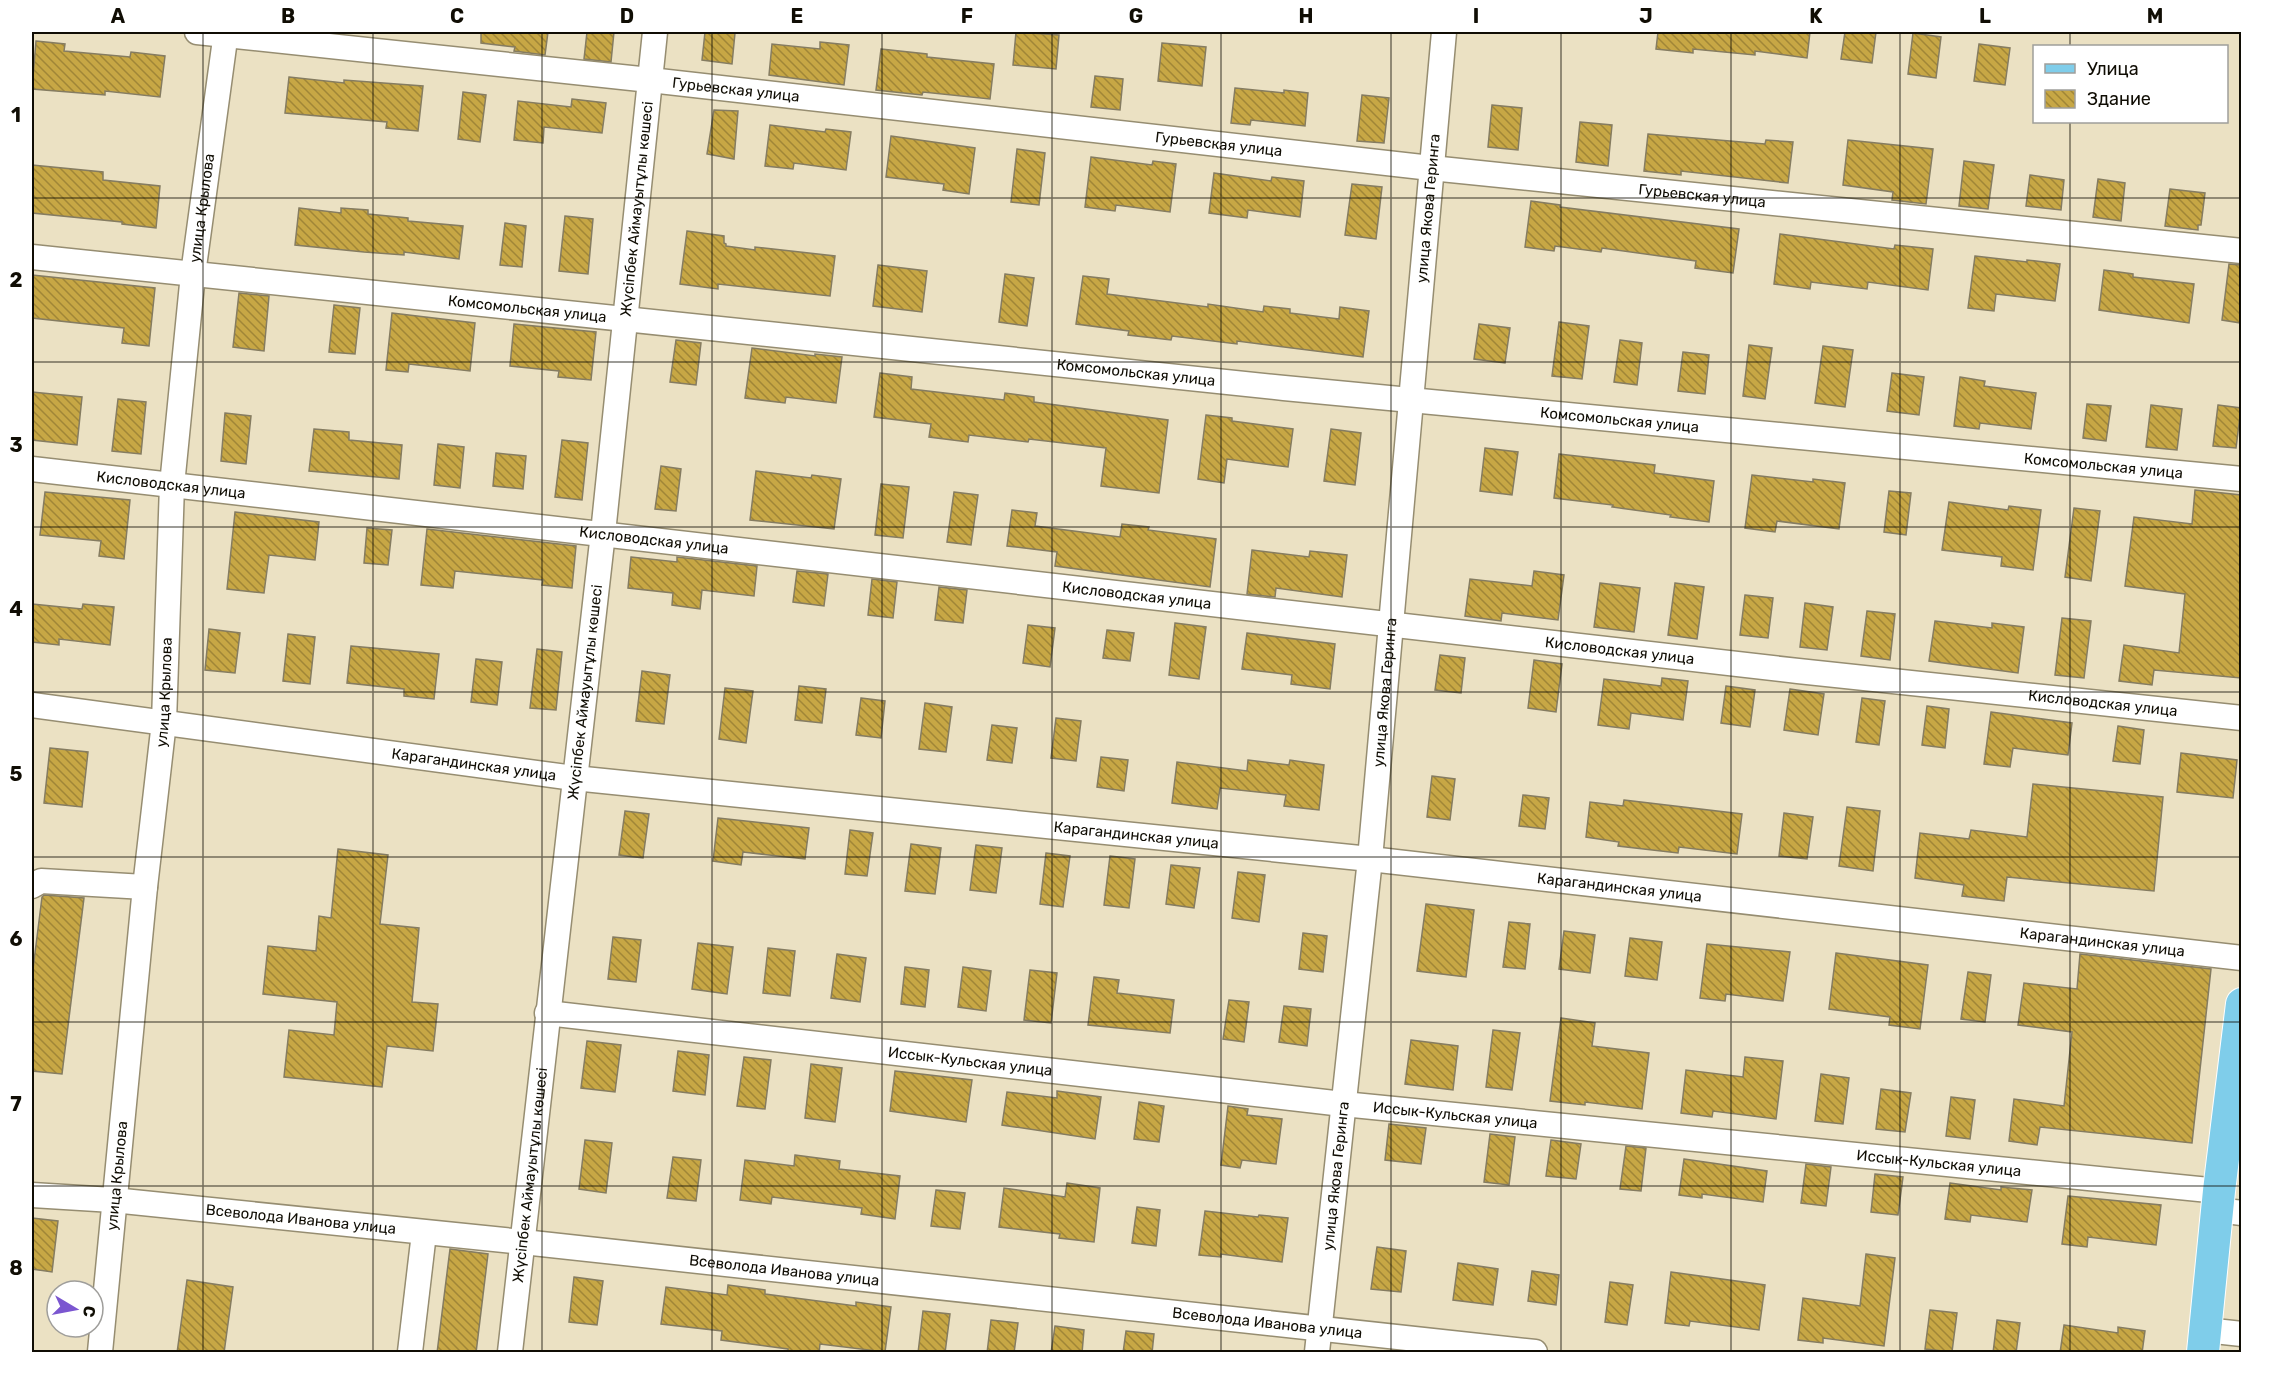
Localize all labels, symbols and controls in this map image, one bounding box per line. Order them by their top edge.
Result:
text: A [111,4,126,28]
text: B [281,4,295,28]
text: C [450,4,464,28]
text: D [620,4,634,28]
text: E [791,4,803,28]
text: F [961,4,973,28]
text: G [1129,4,1143,28]
text: H [1299,4,1313,28]
text: I [1473,4,1479,28]
text: J [1639,4,1653,28]
text: K [1809,4,1823,28]
text: L [1979,4,1991,28]
text: M [2147,4,2163,28]
legend [2033,45,2228,123]
text: Улица [2087,58,2139,80]
street label: Гурьевская улица [671,74,800,106]
text: Здание [2087,88,2151,110]
street label: Жүсіпбек Аймауытұлы көшесі [616,100,657,318]
text: 1 [11,103,21,127]
street label: Гурьевская улица [1154,128,1283,160]
street label: улица Якова Геринга [1413,133,1444,284]
street label: улица Крылова [186,152,218,264]
street label: Гурьевская улица [1638,180,1767,211]
text: 2 [10,268,23,292]
street label: Комсомольская улица [447,292,608,326]
street label: Комсомольская улица [1056,355,1216,390]
street label: Комсомольская улица [1539,403,1700,436]
text: 3 [9,433,23,457]
street label: Комсомольская улица [2023,449,2184,482]
street label: Кисловодская улица [96,467,247,502]
street label: Кисловодская улица [578,523,730,558]
street label: Кисловодская улица [1061,578,1212,613]
street label: Жүсіпбек Аймауытұлы көшесі [564,584,606,801]
text: 4 [9,597,23,621]
street label: улица Якова Геринга [1369,617,1401,768]
street label: Кисловодская улица [1544,633,1695,668]
street label: улица Крылова [152,637,176,748]
street label: Кисловодская улица [2027,686,2178,720]
street label: Карагандинская улица [391,745,557,785]
text: 5 [10,762,23,786]
street label: Карагандинская улица [1053,818,1220,853]
street label: Карагандинская улица [1536,869,1703,906]
street label: Карагандинская улица [2019,924,2186,960]
text: 6 [9,927,23,951]
street label: Иссык-Кульская улица [887,1043,1053,1080]
street label: Жүсіпбек Аймауытұлы көшесі [509,1067,551,1284]
text: 7 [10,1092,22,1116]
street label: Иссык-Кульская улица [1372,1098,1538,1132]
street label: улица Якова Геринга [1319,1101,1353,1251]
street label: улица Крылова [103,1120,131,1231]
street label: Иссык-Кульская улица [1856,1146,2022,1180]
street label: Всеволода Иванова улица [205,1201,397,1238]
street label: Всеволода Иванова улица [688,1251,880,1290]
text: 8 [9,1256,23,1280]
north arrow [45,1279,105,1339]
text: С [79,1304,100,1319]
street label: Всеволода Иванова улица [1171,1304,1363,1342]

